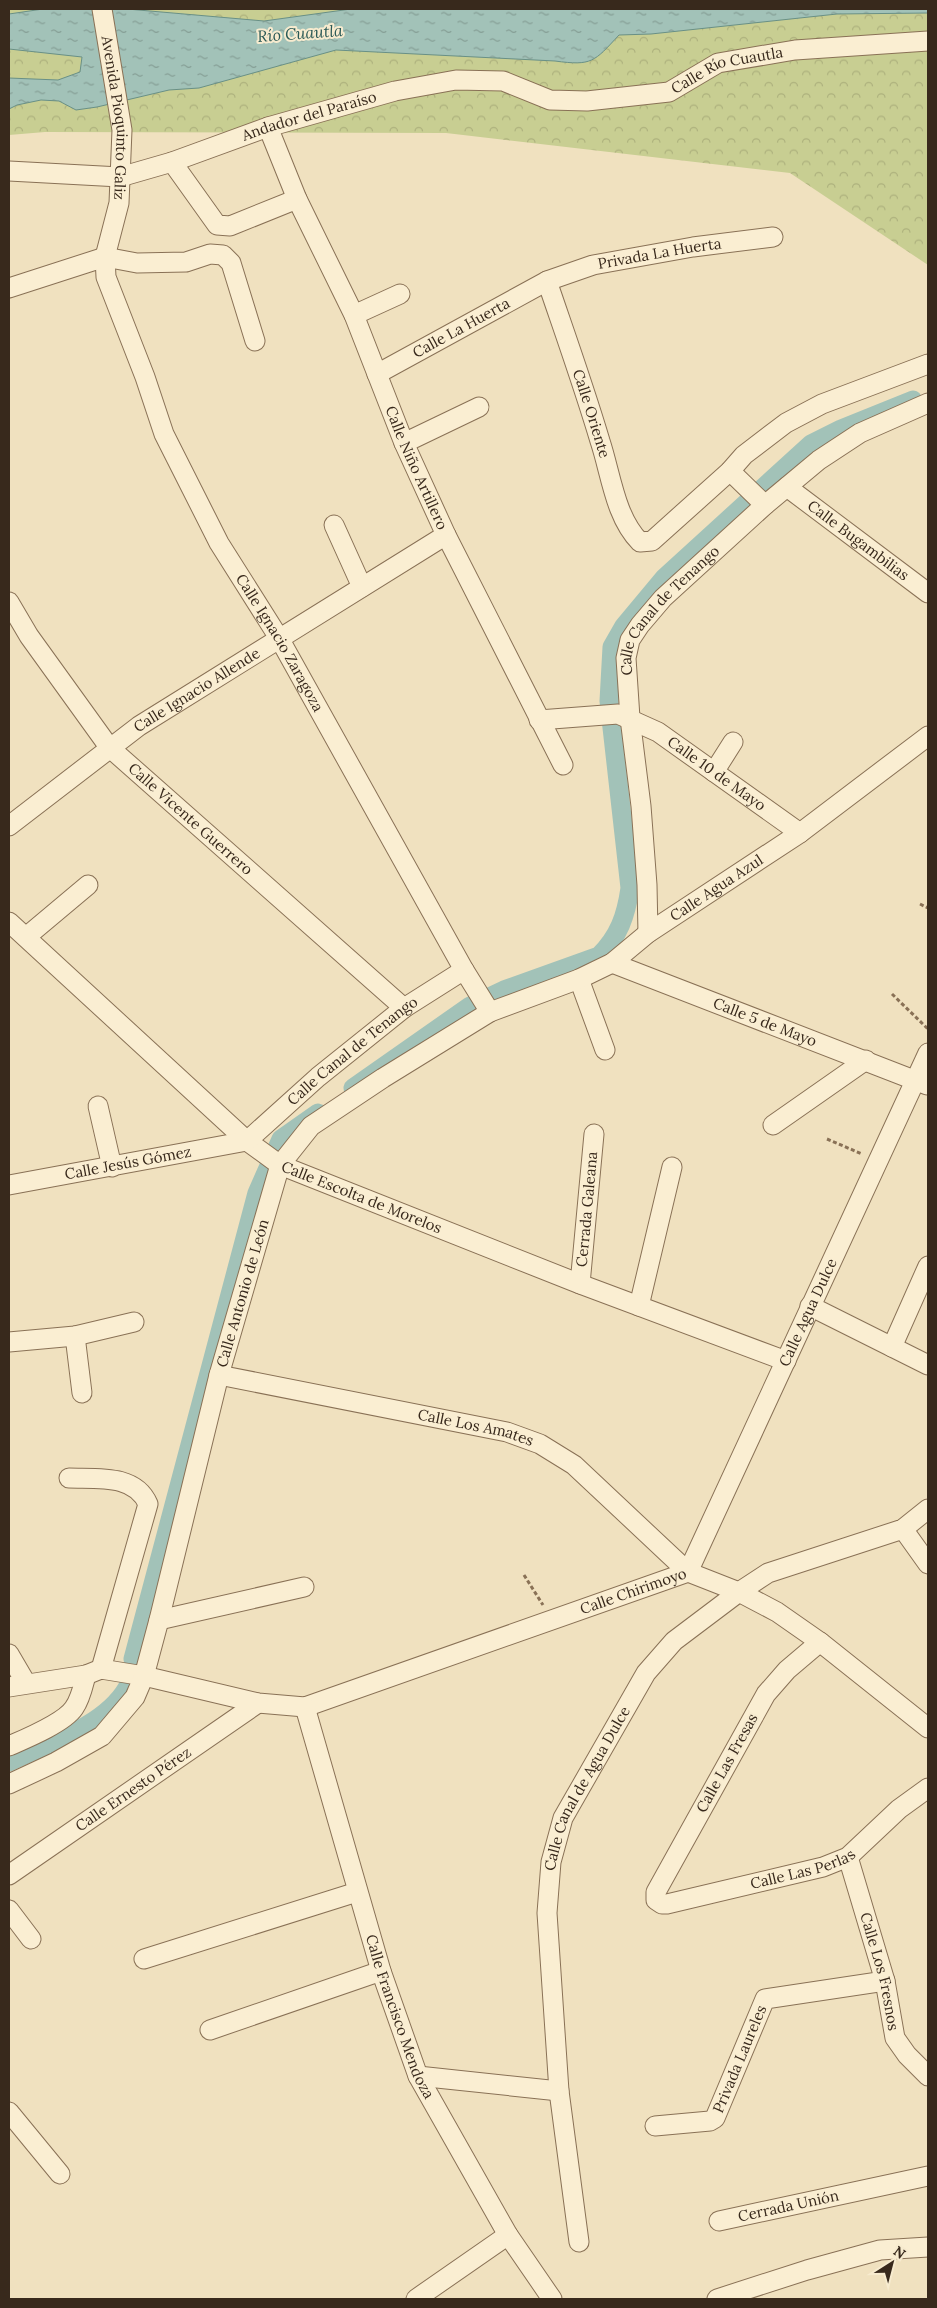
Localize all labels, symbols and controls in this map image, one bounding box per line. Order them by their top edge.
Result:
water label: Río Cuautla [257,20,344,46]
street label: Avenida Pioquinto Galiz [97,33,132,200]
street label: Calle Río Cuautla [667,42,785,98]
street label: Andador del Paraíso [238,87,379,145]
street label: Privada La Huerta [596,234,723,273]
street label: Calle La Huerta [409,293,513,362]
street label: Calle Oriente [569,367,615,460]
street label: Calle Niño Artillero [381,403,452,533]
street label: Calle Bugambilias [804,496,913,584]
street label: Calle Canal de Tenango [616,541,723,676]
street label: Calle Ignacio Zaragoza [232,570,328,715]
street label: Calle Ignacio Allende [130,643,263,736]
street label: Calle 10 de Mayo [664,732,770,815]
street label: Calle Vicente Guerrero [125,759,257,879]
street label: Calle Agua Azul [666,850,766,925]
street label: Calle Canal de Tenango [283,992,421,1109]
street label: Calle 5 de Mayo [711,993,820,1051]
street label: Calle Jesús Gómez [63,1142,193,1184]
street label: Cerrada Galeana [572,1150,601,1268]
street label: Calle Escolta de Morelos [279,1157,445,1237]
street label: Calle Antonio de León [212,1217,273,1369]
street label: Calle Agua Dulce [774,1255,841,1369]
street label: Calle Los Amates [416,1405,536,1450]
street label: Calle Chirimoyo [577,1563,689,1618]
street label: Calle Canal de Agua Dulce [540,1703,634,1871]
street label: Calle Las Fresas [692,1710,762,1816]
street label: Calle Ernesto Pérez [71,1742,194,1835]
street label: Calle Las Perlas [748,1845,859,1893]
street label: Calle Los Fresnos [856,1910,904,2032]
street label: Calle Francisco Mendoza [362,1932,439,2102]
street label: Privada Laureles [708,2002,770,2116]
street label: Cerrada Unión [736,2185,840,2226]
north arrow [867,2238,917,2288]
text: N [890,2242,909,2263]

